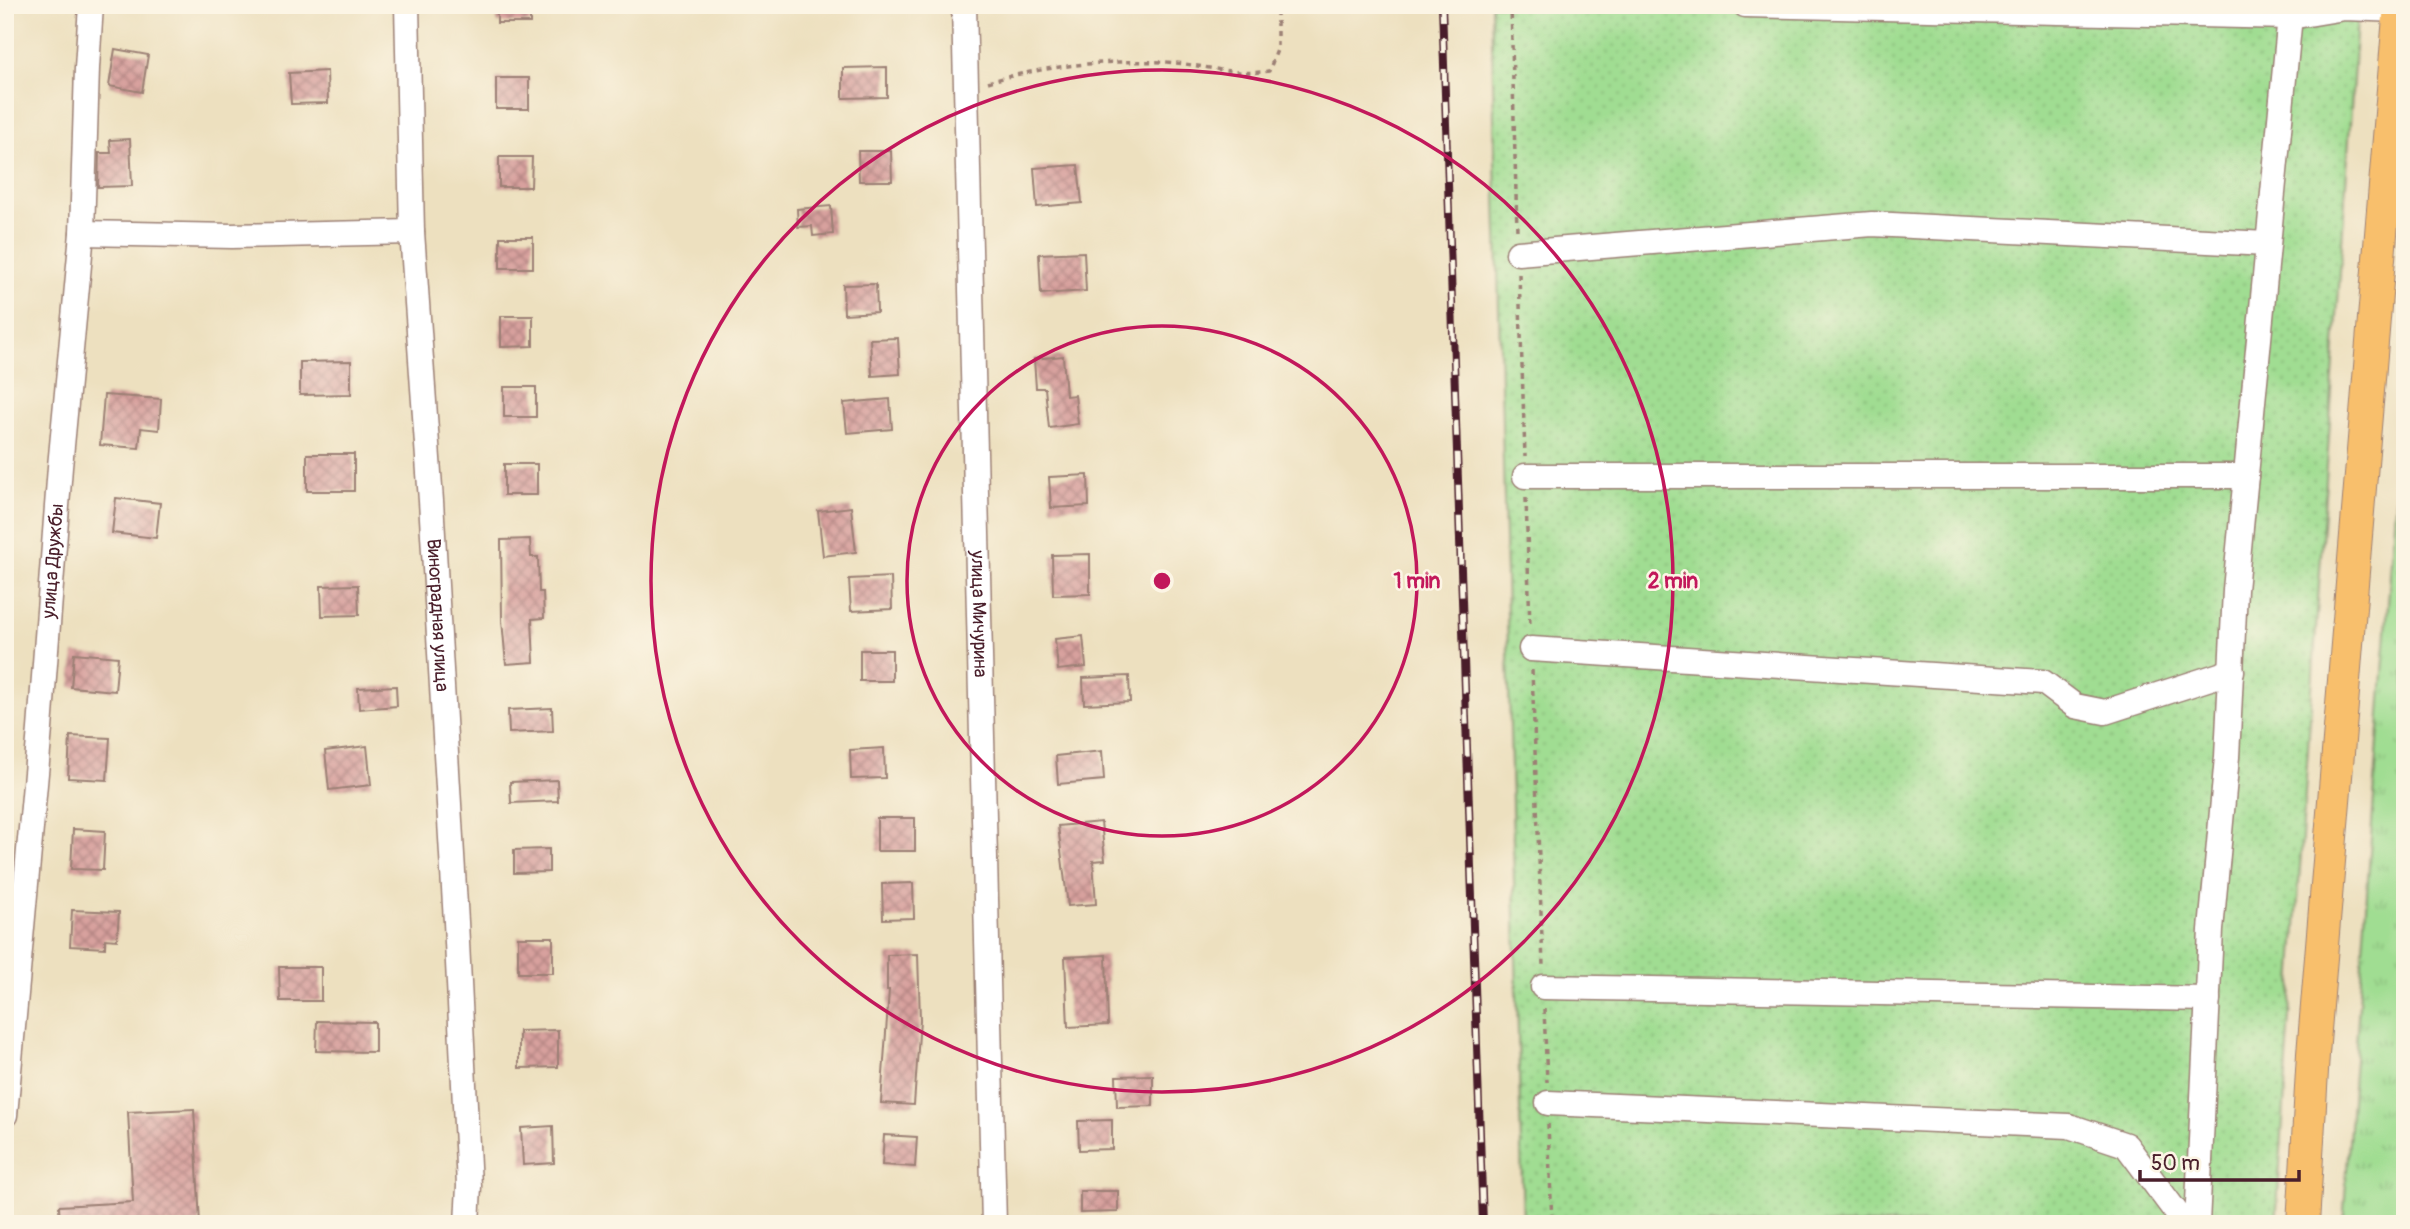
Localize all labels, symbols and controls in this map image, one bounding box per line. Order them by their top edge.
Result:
street label: улица Дружбы [36,503,69,620]
street label: Виноградная улица [421,538,454,692]
street label: улица Мичурина [965,549,993,678]
text: 1 min [1394,568,1441,595]
text: 2 min [1648,568,1698,595]
centre of rings [1150,569,1174,593]
scale bar [2140,1138,2300,1182]
text: 50 m [2151,1150,2200,1177]

